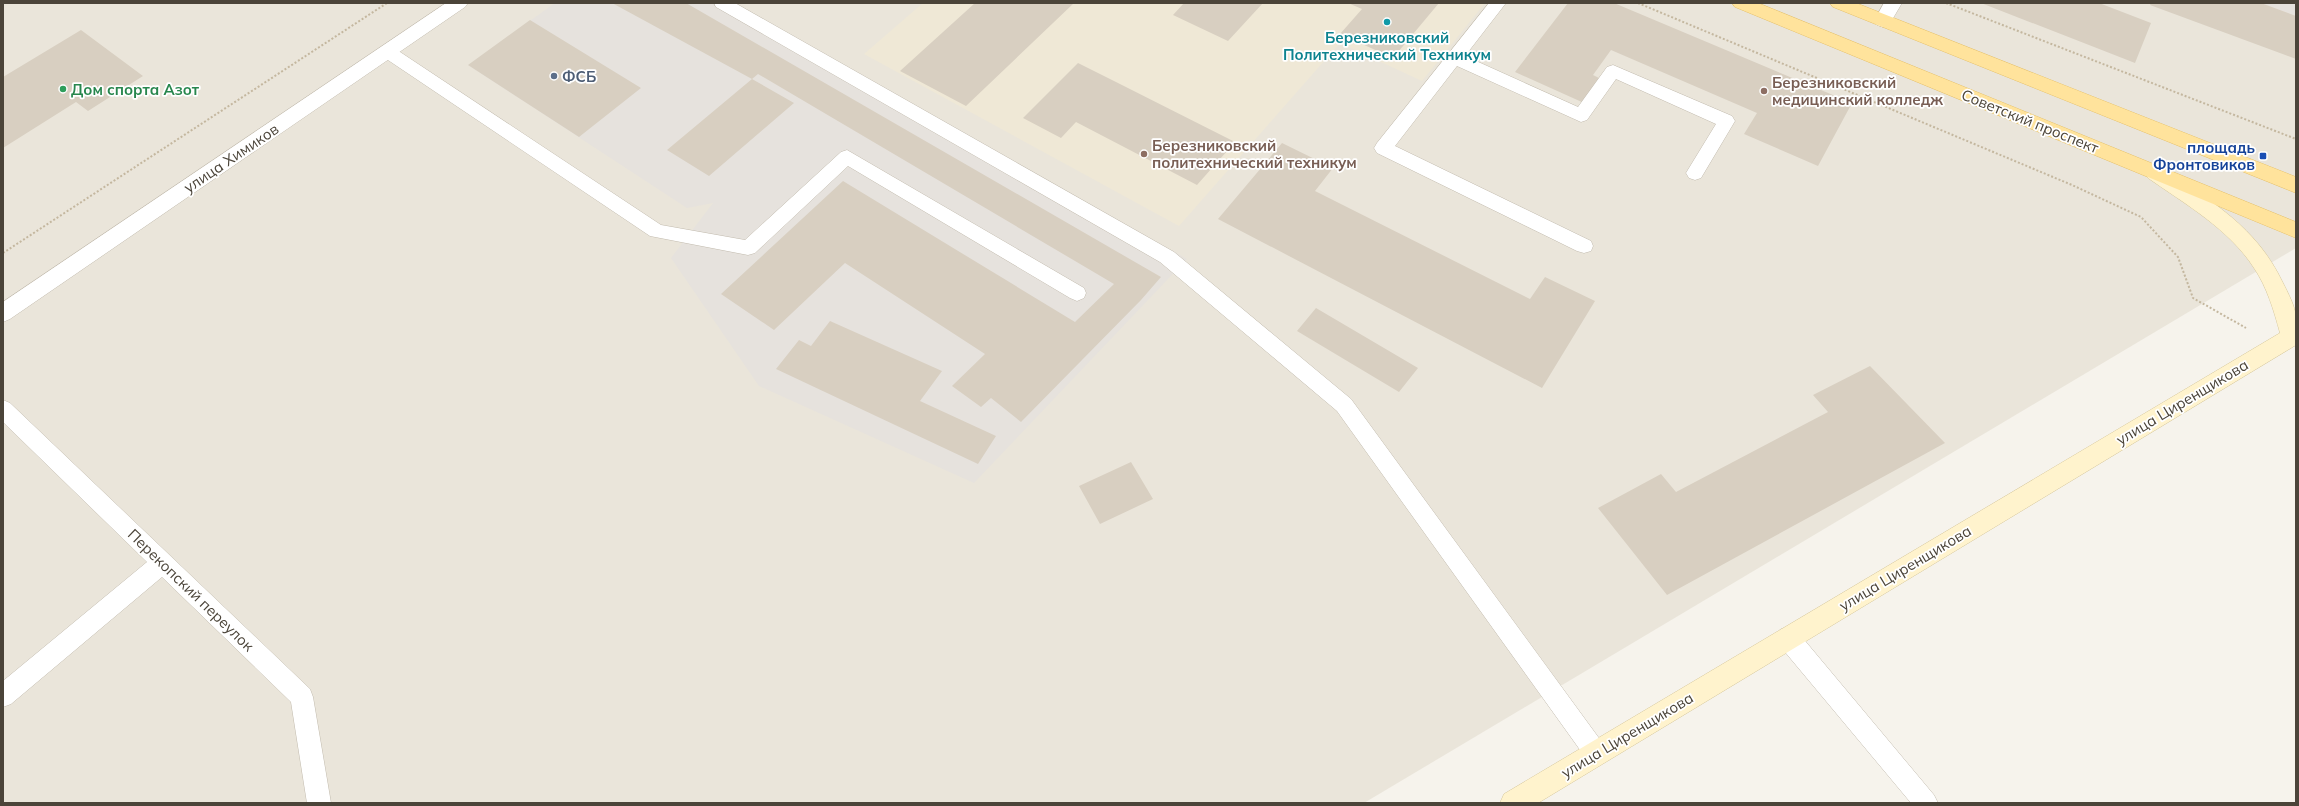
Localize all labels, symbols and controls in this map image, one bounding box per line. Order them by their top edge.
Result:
marker: Березниковский Политехнический Техникум [1382,17,1392,27]
place label: Березниковский Политехнический Техникум [1283,28,1491,64]
place label: ФСБ [562,67,596,86]
marker: ФСБ [549,71,559,81]
place label: Березниковский медицинский колледж [1772,73,1943,109]
place label: Дом спорта Азот [71,80,200,99]
marker: Дом спорта Азот [58,84,68,94]
street label: Советский проспект [1959,85,2101,157]
marker: Березниковский медицинский колледж [1759,86,1769,96]
street label: улица Химиков [180,119,282,197]
place label: Березниковский политехнический техникум [1152,136,1357,172]
place label: площадь Фронтовиков [2153,138,2255,174]
marker: Березниковский политехнический техникум [1139,149,1149,159]
marker: площадь Фронтовиков [2258,151,2268,161]
street label: улица Циренщикова [2112,355,2252,449]
street label: улица Циренщикова [1835,521,1975,615]
street label: Перекопский переулок [124,525,259,656]
street label: улица Циренщикова [1557,688,1697,782]

